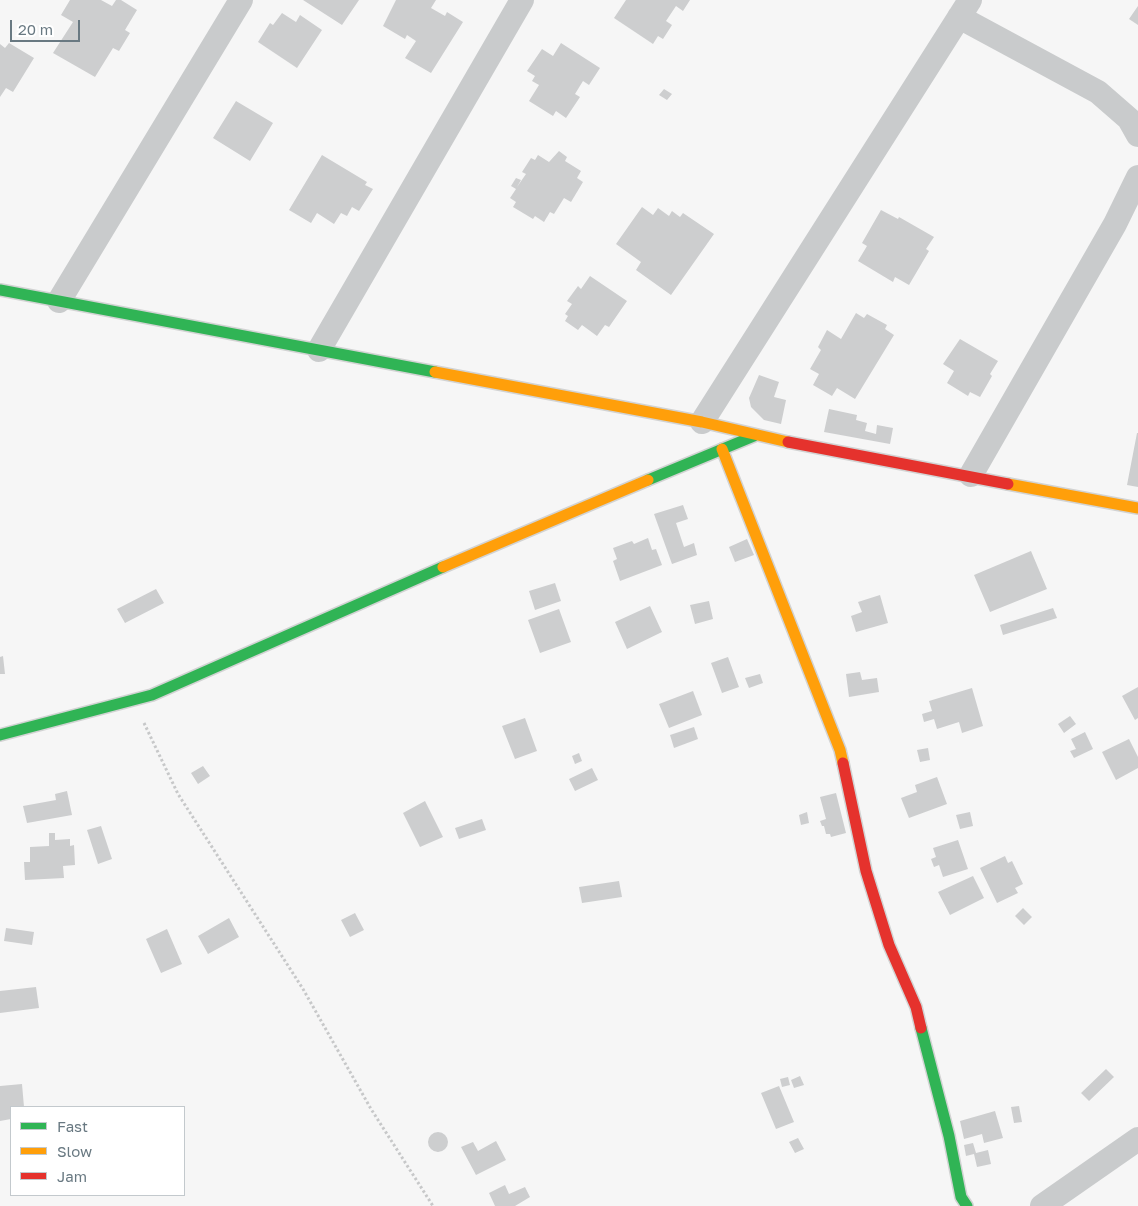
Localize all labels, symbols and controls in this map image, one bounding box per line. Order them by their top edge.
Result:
scale bar [12,10,82,42]
text: 20 m [18,20,53,38]
legend [10,1106,185,1196]
text: Fast [57,1117,88,1135]
text: Slow [57,1142,92,1160]
text: Jam [57,1167,87,1185]

